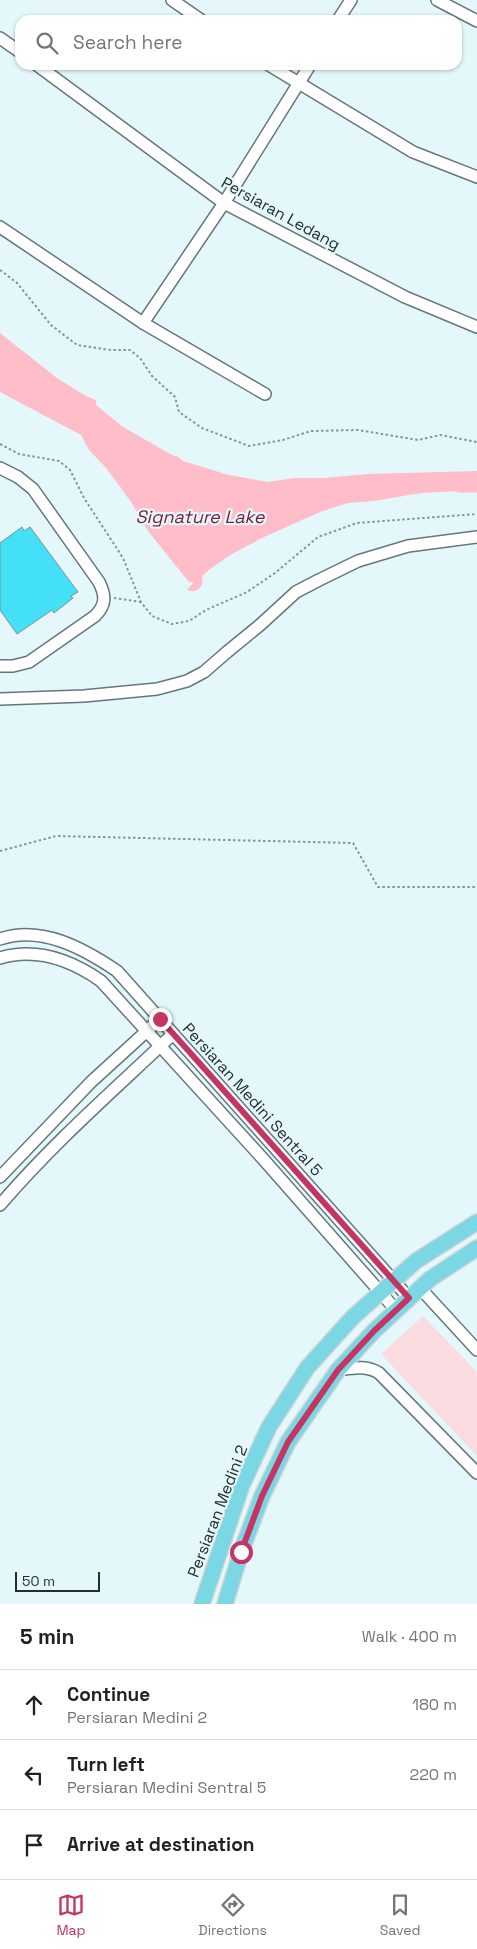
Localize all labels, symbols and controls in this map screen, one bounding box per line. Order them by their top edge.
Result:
search box [15,15,462,70]
icon: search [33,29,61,57]
text: Search here [73,30,183,55]
street label: Persiaran Ledang [218,172,344,255]
water label: Signature Lake [136,505,266,528]
route end [149,1008,172,1031]
street label: Persiaran Medini Sentral 5 [178,1018,327,1180]
street label: Persiaran Medini 2 [183,1442,252,1580]
route start [230,1541,253,1564]
scale bar [15,1569,100,1592]
text: 50 m [22,1572,55,1590]
text: 5 min [20,1623,74,1650]
text: Walk · 400 m [362,1626,457,1647]
text: Continue [67,1682,150,1707]
icon: ahead [20,1691,48,1719]
text: 180 m [412,1694,457,1715]
text: Persiaran Medini 2 [67,1707,207,1728]
text: Turn left [67,1752,145,1777]
icon: left [20,1761,48,1789]
text: 220 m [410,1764,457,1785]
text: Persiaran Medini Sentral 5 [67,1777,266,1798]
icon: arrive [20,1831,48,1859]
text: Arrive at destination [67,1832,255,1857]
tab: Map [56,1891,86,1939]
tab: Directions [198,1891,267,1939]
tab: Saved [380,1891,421,1939]

